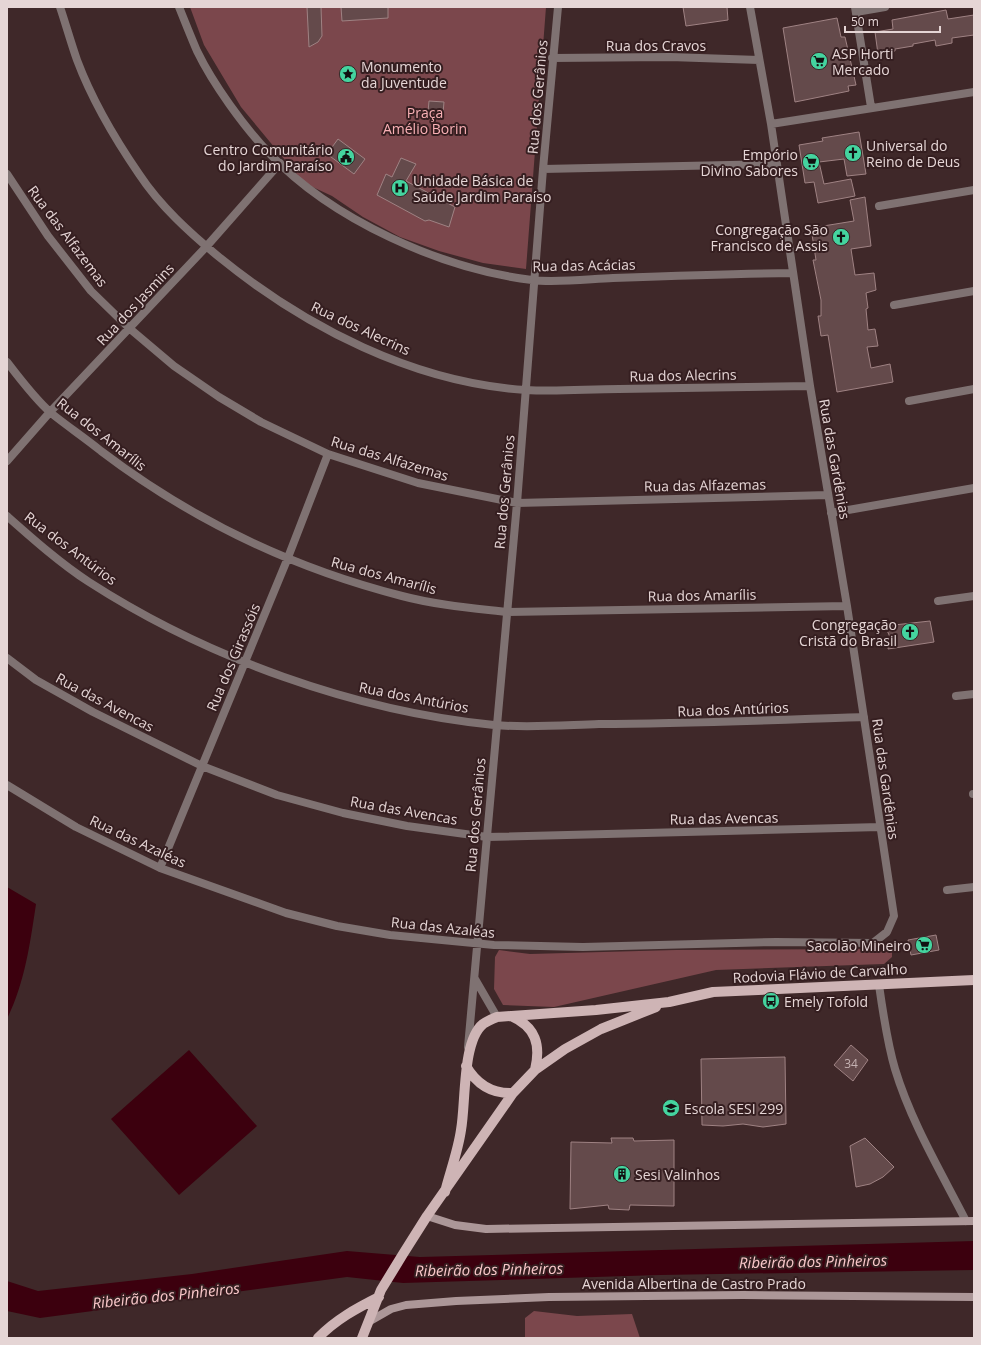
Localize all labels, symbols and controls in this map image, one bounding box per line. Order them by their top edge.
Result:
scale bar [845,8,940,34]
text: 50 m [851,13,879,30]
street label: Rua dos Cravos [606,36,706,55]
street label: Rua dos Gerânios [523,39,551,155]
place label: ASP Horti Mercado [832,44,894,79]
supermarket icon: ASP Horti Mercado [809,51,829,71]
place label: Monumento da Juventude [361,57,447,92]
place icon: Monumento da Juventude [338,64,358,84]
park label: Praça Amélio Borin [383,103,467,138]
place label: Universal do Reino de Deus [866,136,960,171]
place label: Centro Comunitário do Jardim Paraíso [204,140,333,175]
church icon: Universal do Reino de Deus [843,143,863,163]
place label: Empório Divino Sabores [700,145,798,180]
public building icon: Centro Comunitário do Jardim Paraíso [336,147,356,167]
supermarket icon: Empório Divino Sabores [801,152,821,172]
place label: Unidade Básica de Saúde Jardim Paraíso [413,171,551,206]
hospital icon: Unidade Básica de Saúde Jardim Paraíso [390,178,410,198]
street label: Rua das Alfazemas [24,182,112,291]
place label: Congregação São Francisco de Assis [711,220,828,255]
church icon: Congregação São Francisco de Assis [831,227,851,247]
street label: Rua das Acácias [532,255,636,275]
street label: Rua dos Jasmins [92,259,178,349]
street label: Rua dos Alecrins [308,297,414,359]
street label: Rua dos Alecrins [629,365,737,385]
street label: Rua dos Amarílis [53,393,151,475]
street label: Rua das Gardênias [815,397,855,521]
street label: Rua das Alfazemas [329,431,451,485]
street label: Rua dos Gerânios [490,434,518,550]
street label: Rua das Alfazemas [644,474,766,496]
street label: Rua dos Antúrios [21,507,121,589]
street label: Rua dos Amarílis [329,552,439,598]
street label: Rua dos Amarílis [648,585,757,605]
street label: Rua dos Girassóis [202,600,264,714]
place label: Congregação Cristã do Brasil [799,615,897,650]
church icon: Congregação Cristã do Brasil [900,622,920,642]
street label: Rua das Avencas [53,668,158,736]
street label: Rua dos Antúrios [358,677,471,717]
street label: Rua dos Antúrios [677,698,789,720]
street label: Rua das Gardênias [868,717,904,841]
street label: Rua dos Gerânios [461,757,489,873]
street label: Rua das Avencas [349,791,460,829]
street label: Rua das Avencas [669,808,779,828]
street label: Rua das Azaléas [87,810,190,872]
street label: Rua das Azaléas [390,912,496,942]
supermarket icon: Sacolão Mineiro [914,935,934,955]
place label: Sacolão Mineiro [807,936,911,955]
street label: Rodovia Flávio de Carvalho [732,959,908,987]
bus stop icon: Emely Tofold [761,991,781,1011]
place label: Emely Tofold [784,992,868,1011]
house number: 34 [844,1055,858,1072]
school or university icon: Escola SESI 299 [661,1098,681,1118]
place label: Escola SESI 299 [684,1099,783,1118]
building icon: Sesi Valinhos [612,1164,632,1184]
place label: Sesi Valinhos [635,1165,720,1184]
water label: Ribeirão dos Pinheiros [739,1250,888,1272]
water label: Ribeirão dos Pinheiros [415,1258,564,1280]
street label: Avenida Albertina de Castro Prado [582,1274,806,1293]
water label: Ribeirão dos Pinheiros [91,1277,241,1313]

